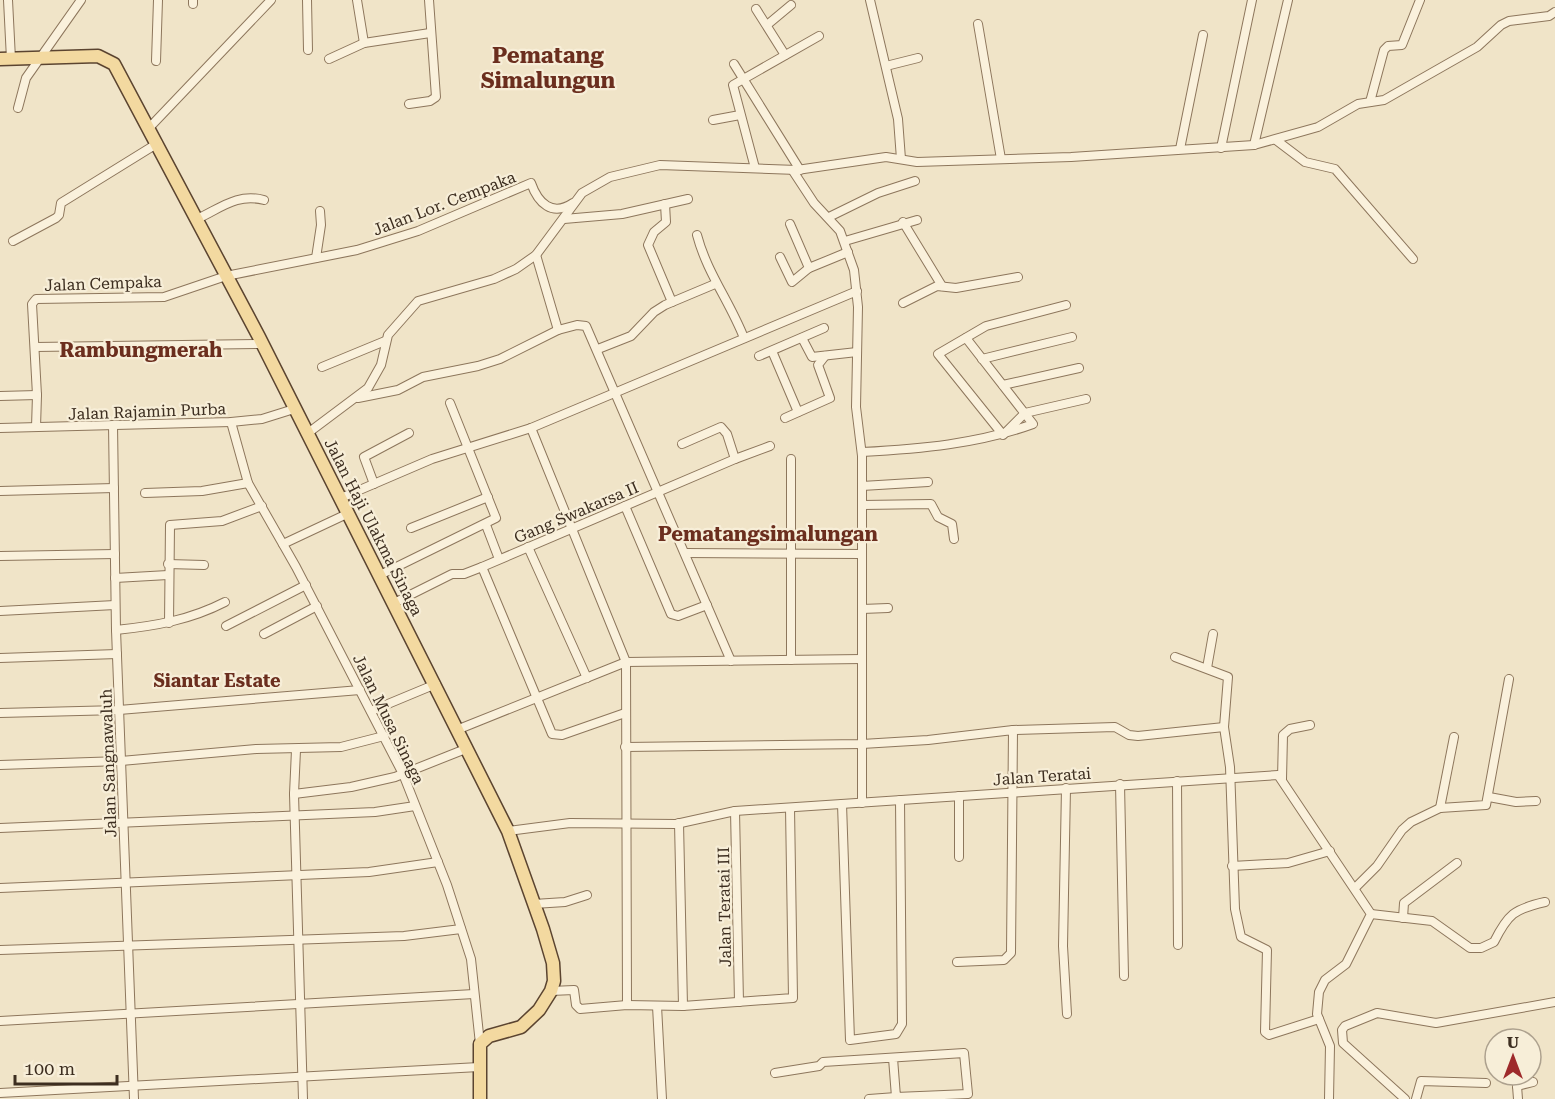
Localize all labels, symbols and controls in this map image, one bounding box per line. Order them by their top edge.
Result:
district label: Pematang Simalungun [481,43,616,93]
street label: Jalan Lor. Cempaka [370,167,519,239]
street label: Jalan Cempaka [44,272,162,295]
district label: Rambungmerah [60,338,223,362]
street label: Jalan Rajamin Purba [68,399,227,424]
street label: Jalan Haji Ulakma Sinaga [320,435,427,619]
street label: Gang Swakarsa II [511,478,641,547]
district label: Pematangsimalungan [658,522,879,546]
street label: Jalan Musa Sinaga [349,651,428,788]
district label: Siantar Estate [153,670,281,691]
street label: Jalan Sangnawaluh [96,688,121,838]
street label: Jalan Teratai [992,764,1092,789]
street label: Jalan Teratai III [714,847,735,967]
north arrow [1483,1027,1543,1087]
text: U [1507,1033,1519,1052]
scale bar [15,1048,117,1086]
text: 100 m [24,1058,75,1079]

